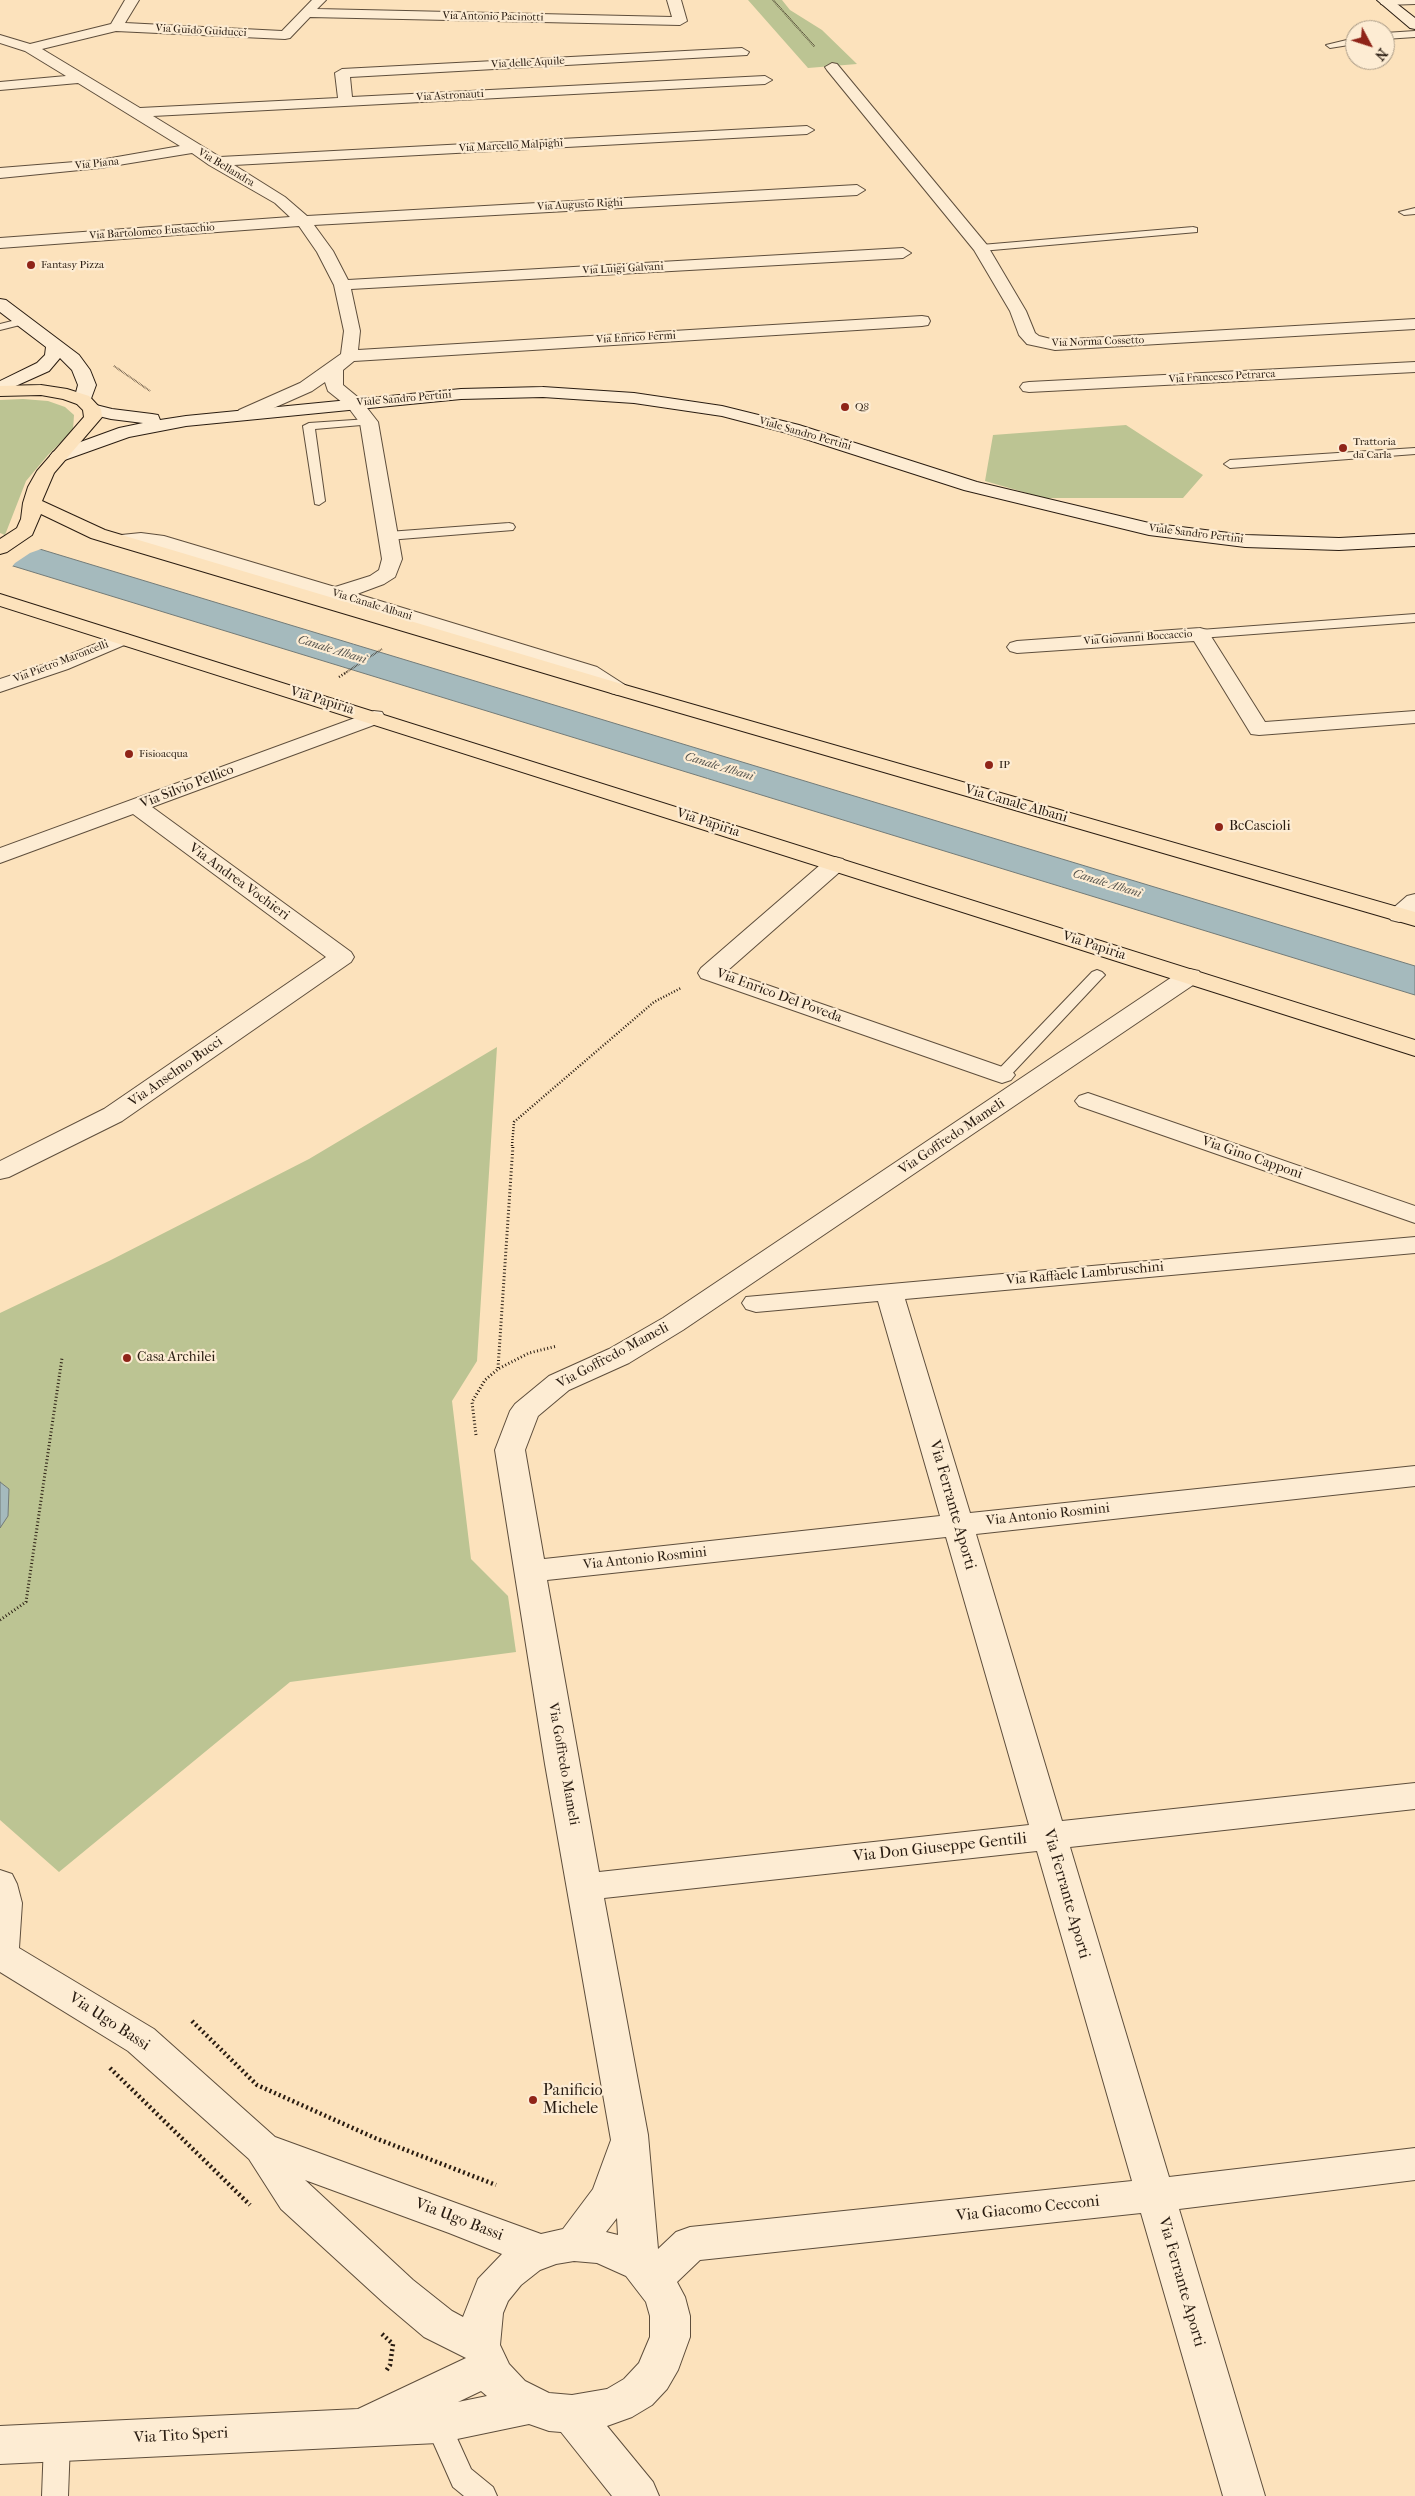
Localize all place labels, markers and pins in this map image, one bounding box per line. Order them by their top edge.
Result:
place label: Fantasy Pizza [41,258,104,272]
marker: Fantasy Pizza [25,259,37,271]
place label: Q8 [855,400,869,414]
marker: Q8 [839,401,851,413]
place label: Trattoria da Carla [1353,435,1396,461]
marker: Trattoria da Carla [1337,442,1349,454]
place label: Fisioacqua [139,747,188,761]
marker: Fisioacqua [123,748,135,760]
place label: IP [999,758,1010,772]
marker: IP [983,759,995,771]
place label: BcCascioli [1229,819,1291,835]
marker: BcCascioli [1213,821,1225,833]
place label: Casa Archilei [137,1350,215,1366]
marker: Casa Archilei [121,1352,133,1364]
place label: Panificio Michele [543,2081,603,2119]
marker: Panificio Michele [527,2094,539,2106]

